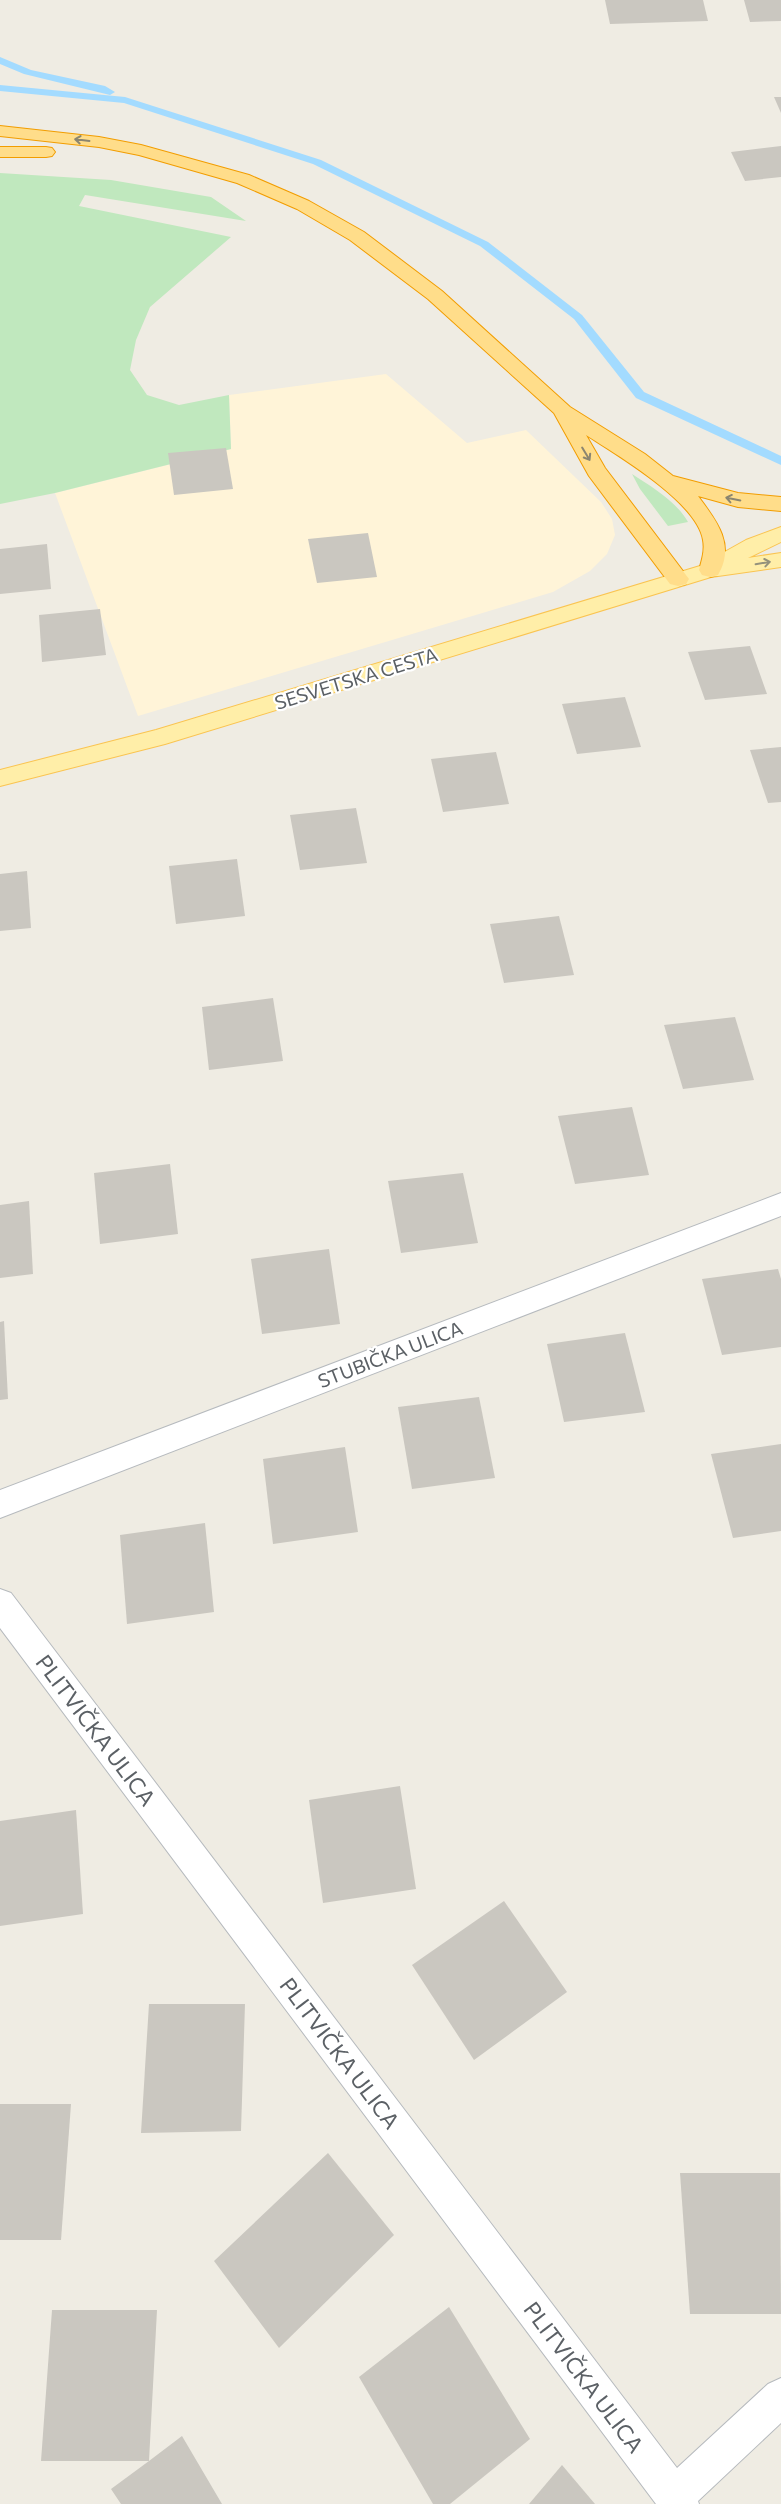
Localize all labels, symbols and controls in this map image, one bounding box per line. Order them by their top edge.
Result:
one-way arrow [75,135,91,145]
one-way arrow [581,446,591,460]
one-way arrow [725,493,741,503]
one-way arrow [755,558,771,568]
street label: SESVETSKA CESTA [272,642,440,714]
street label: STUBIČKA ULICA [314,1315,466,1392]
street label: PLITVIČKA ULICA [30,1649,162,1811]
street label: PLITVIČKA ULICA [274,1972,406,2134]
street label: PLITVIČKA ULICA [518,2296,650,2458]

